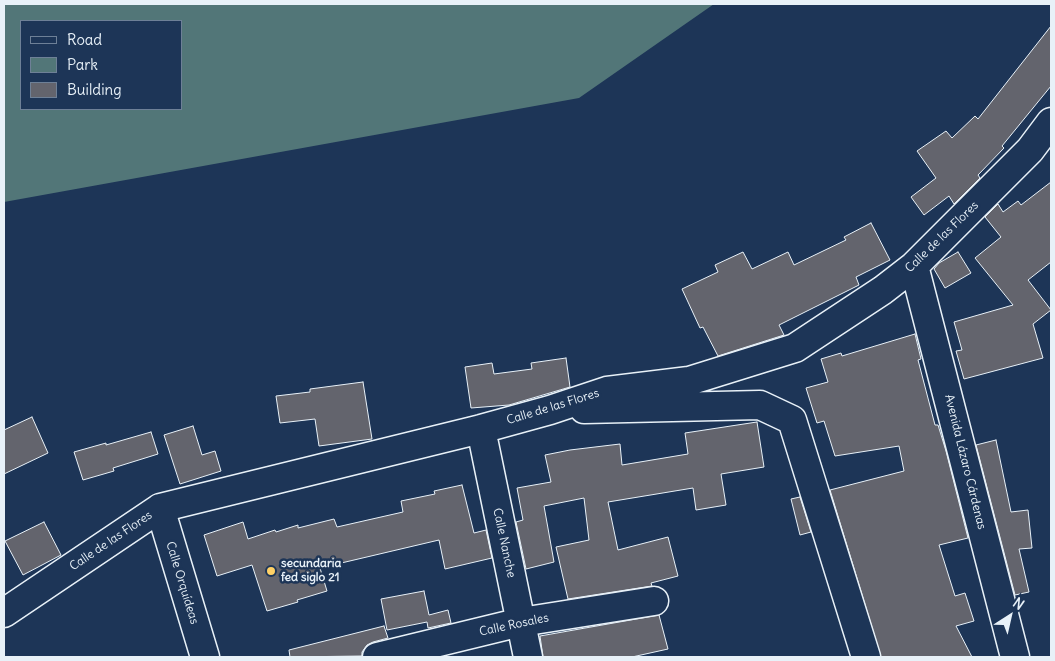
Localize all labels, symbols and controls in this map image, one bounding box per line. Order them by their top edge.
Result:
legend [20,20,182,110]
text: Road [67,30,102,49]
text: Park [67,55,98,74]
text: Building [67,80,122,99]
street label: Calle de las Flores [902,198,982,276]
street label: Calle de las Flores [505,386,601,428]
street label: Avenida Lázaro Cárdenas [941,393,989,531]
street label: Calle Nanche [490,507,518,579]
street label: Calle de las Flores [67,508,155,574]
street label: Calle Orquídeas [163,540,201,626]
place label: secundaria fed siglo 21 [281,557,341,585]
marker: secundaria fed siglo 21 [265,565,277,577]
north arrow [985,591,1035,641]
text: N [1009,594,1028,614]
street label: Calle Rosales [478,611,550,639]

